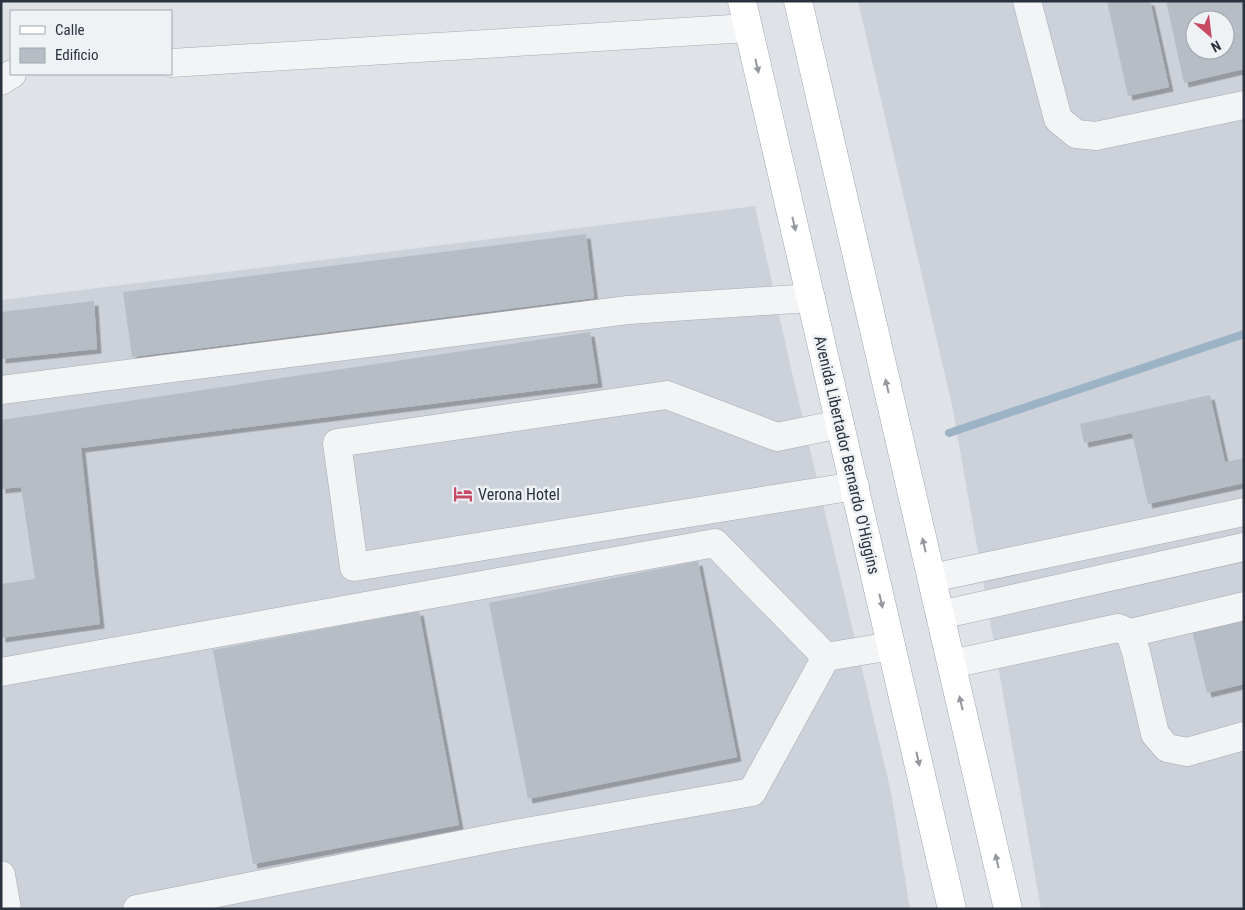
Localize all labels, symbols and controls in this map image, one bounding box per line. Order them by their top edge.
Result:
legend [10,10,172,75]
north arrow [1185,10,1235,60]
text: Calle [55,21,85,39]
text: N [1209,37,1224,56]
text: Edificio [55,46,98,64]
one-way arrow [753,58,761,73]
one-way arrow [790,216,798,232]
street label: Avenida Libertador Bernardo O'Higgins [810,334,884,576]
one-way arrow [883,379,891,394]
hotel icon: Verona Hotel [452,483,474,505]
place label: Verona Hotel [478,485,560,504]
one-way arrow [920,537,928,552]
one-way arrow [877,593,885,608]
one-way arrow [957,695,965,710]
one-way arrow [914,752,922,767]
one-way arrow [993,854,1001,869]

